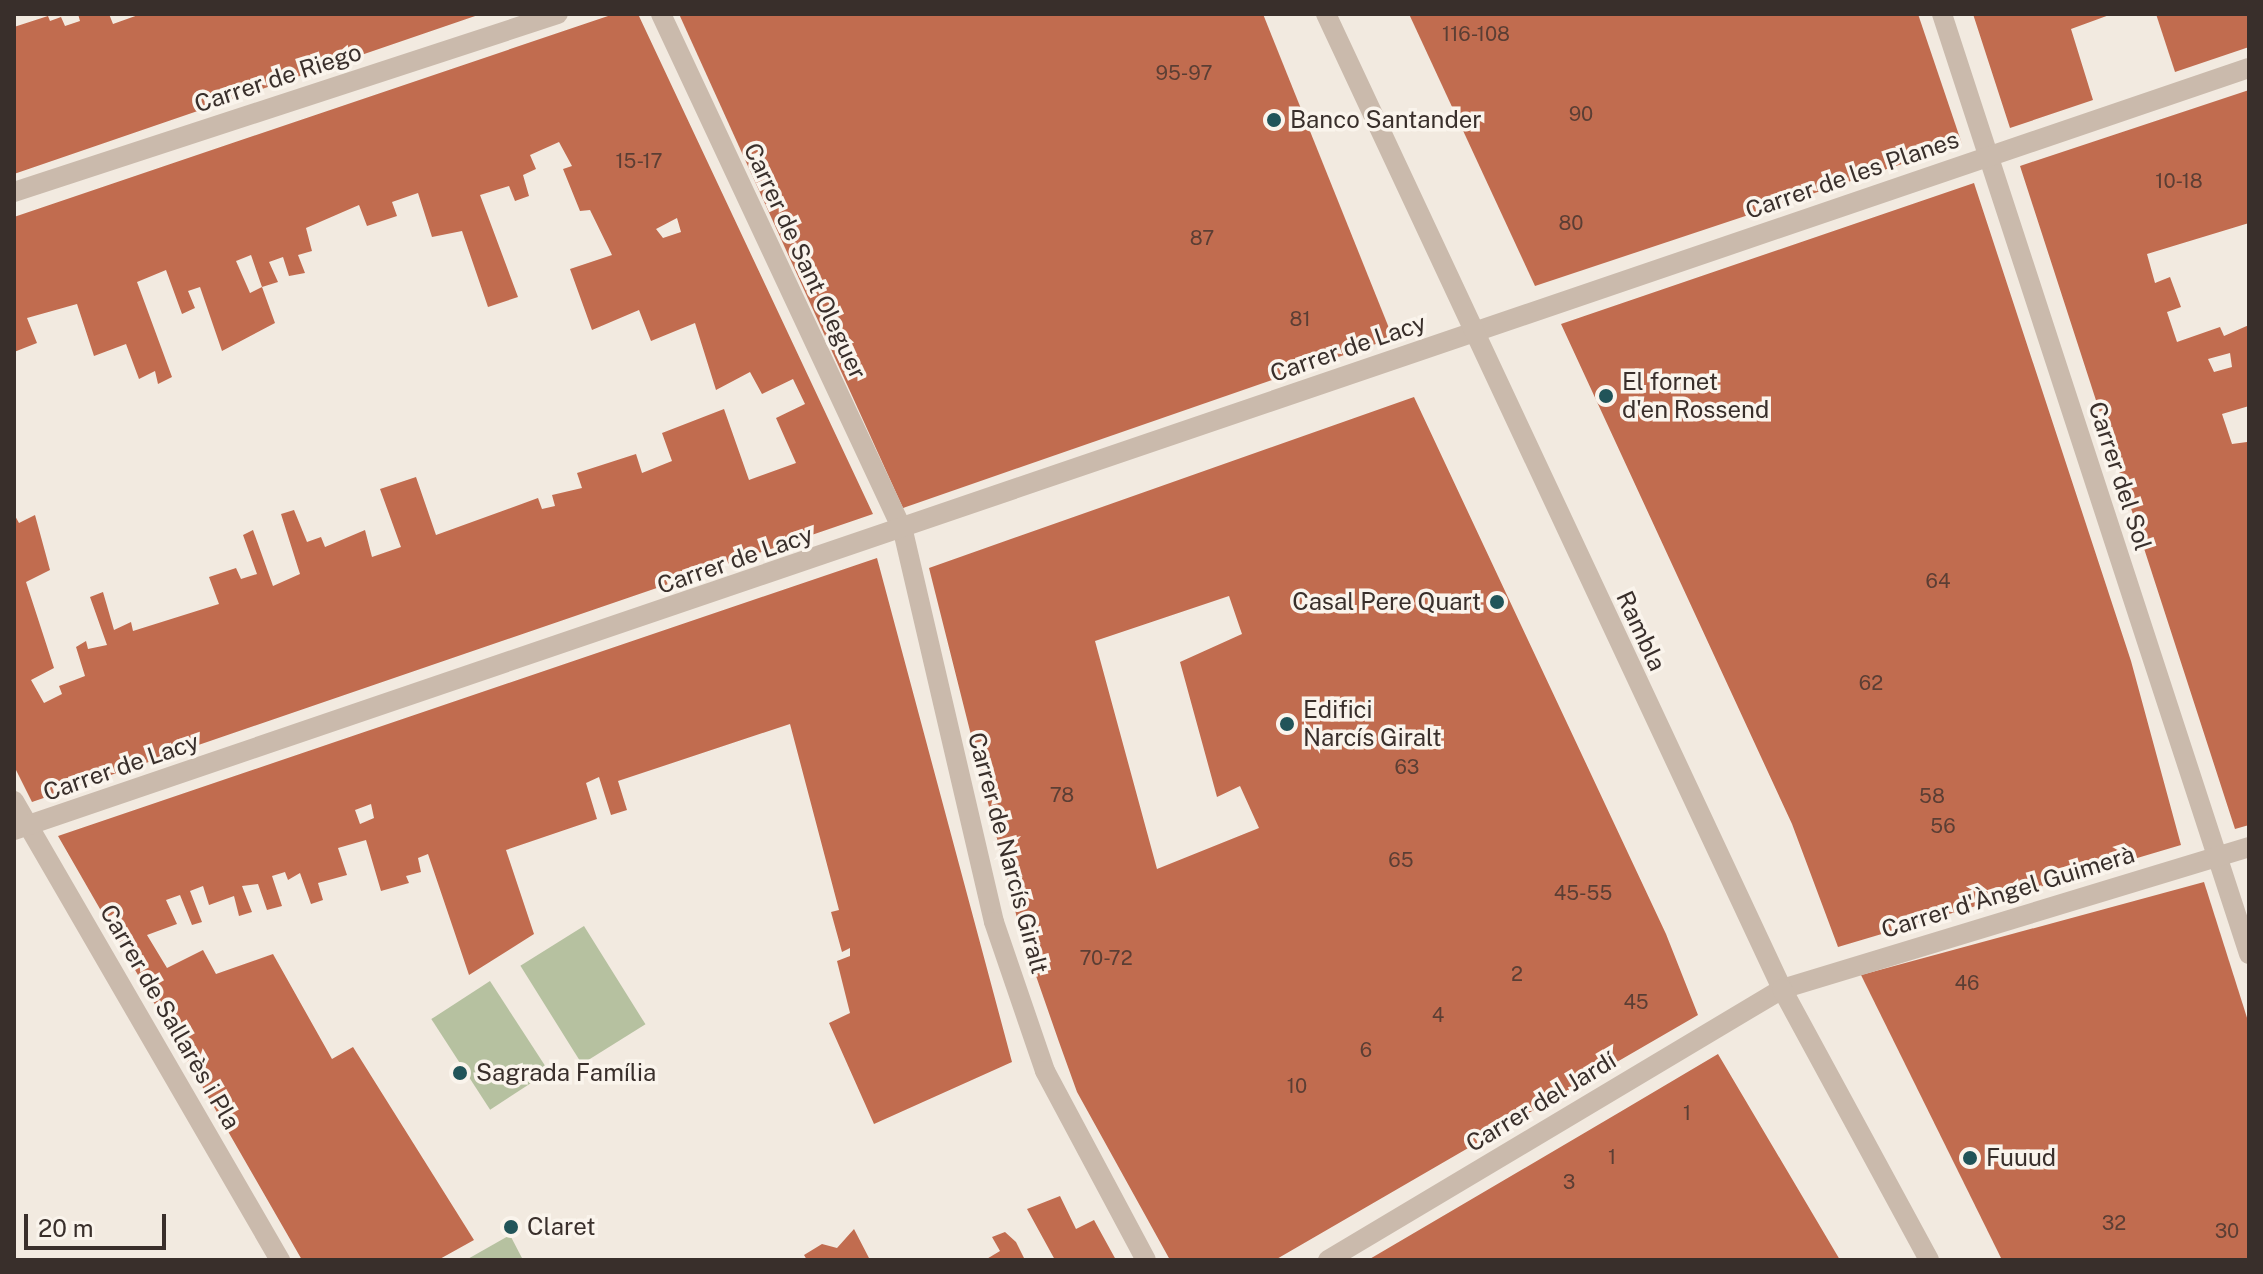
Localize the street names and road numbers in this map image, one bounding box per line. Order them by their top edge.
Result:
street label: Carrer de Riego [191,37,365,119]
street label: Carrer de les Planes [1741,125,1963,225]
street label: Carrer de Sant Oleguer [738,138,872,384]
street label: Carrer de Lacy [1266,308,1430,388]
street label: Carrer del Sol [2082,398,2158,554]
street label: Carrer de Lacy [653,520,817,600]
street label: Rambla [1610,587,1672,675]
street label: Carrer de Lacy [39,727,203,807]
street label: Carrer de Narcís Giralt [962,729,1054,977]
street label: Carrer d'Àngel Guimerà [1878,840,2138,944]
street label: Carrer de Sallarès i Pla [94,899,246,1135]
street label: Carrer del Jardí [1461,1046,1621,1158]

